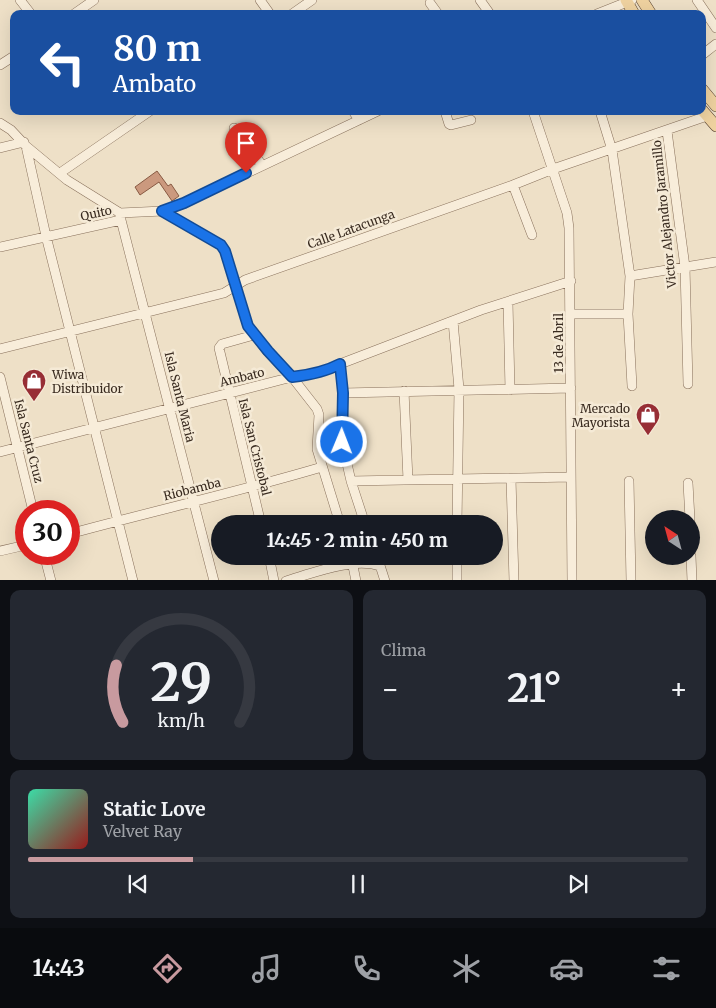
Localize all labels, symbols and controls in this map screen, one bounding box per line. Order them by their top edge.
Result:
text: 80 m [113,27,201,71]
icon: left [30,30,95,95]
text: Ambato [113,70,196,98]
pin [225,122,267,173]
icon: arrive [232,129,260,157]
street label: Victor Alejandro Jaramillo [649,139,679,290]
street label: Quito [79,202,113,224]
street label: Calle Latacunga [305,206,397,252]
street label: 13 de Abril [551,313,566,373]
street label: Isla Santa Maria [162,350,199,444]
street label: Ambato [217,364,266,390]
place label: Wiwa Distribuidor [51,367,123,396]
shop icon: Wiwa Distribuidor [21,368,47,402]
street label: Isla San Cristobal [236,397,274,497]
street label: Isla Santa Cruz [11,398,47,485]
place label: Mercado Mayorista [572,401,631,430]
shop icon: Mercado Mayorista [635,402,661,436]
position arrow [315,415,367,467]
street label: Riobamba [162,475,223,503]
speed limit sign: 30 [15,500,80,565]
north arrow [645,510,700,565]
map controls [645,510,700,565]
text: 14:45 · 2 min · 450 m [266,528,448,552]
text: Clima [381,640,426,660]
text: 29 [151,650,212,715]
text: 21° [507,665,562,712]
text: − [381,671,400,707]
text: + [669,671,688,707]
text: km/h [158,709,205,732]
text: Static Love [103,797,206,821]
text: Velvet Ray [103,821,182,841]
icon: previous [124,870,152,898]
icon: pause [344,870,372,898]
icon: next [564,870,592,898]
icon: directions [150,951,185,986]
icon: music [249,951,284,986]
icon: phone [349,951,384,986]
icon: climate [449,951,484,986]
icon: car [549,951,584,986]
icon: filters [649,951,684,986]
text: 14:43 [32,954,85,982]

